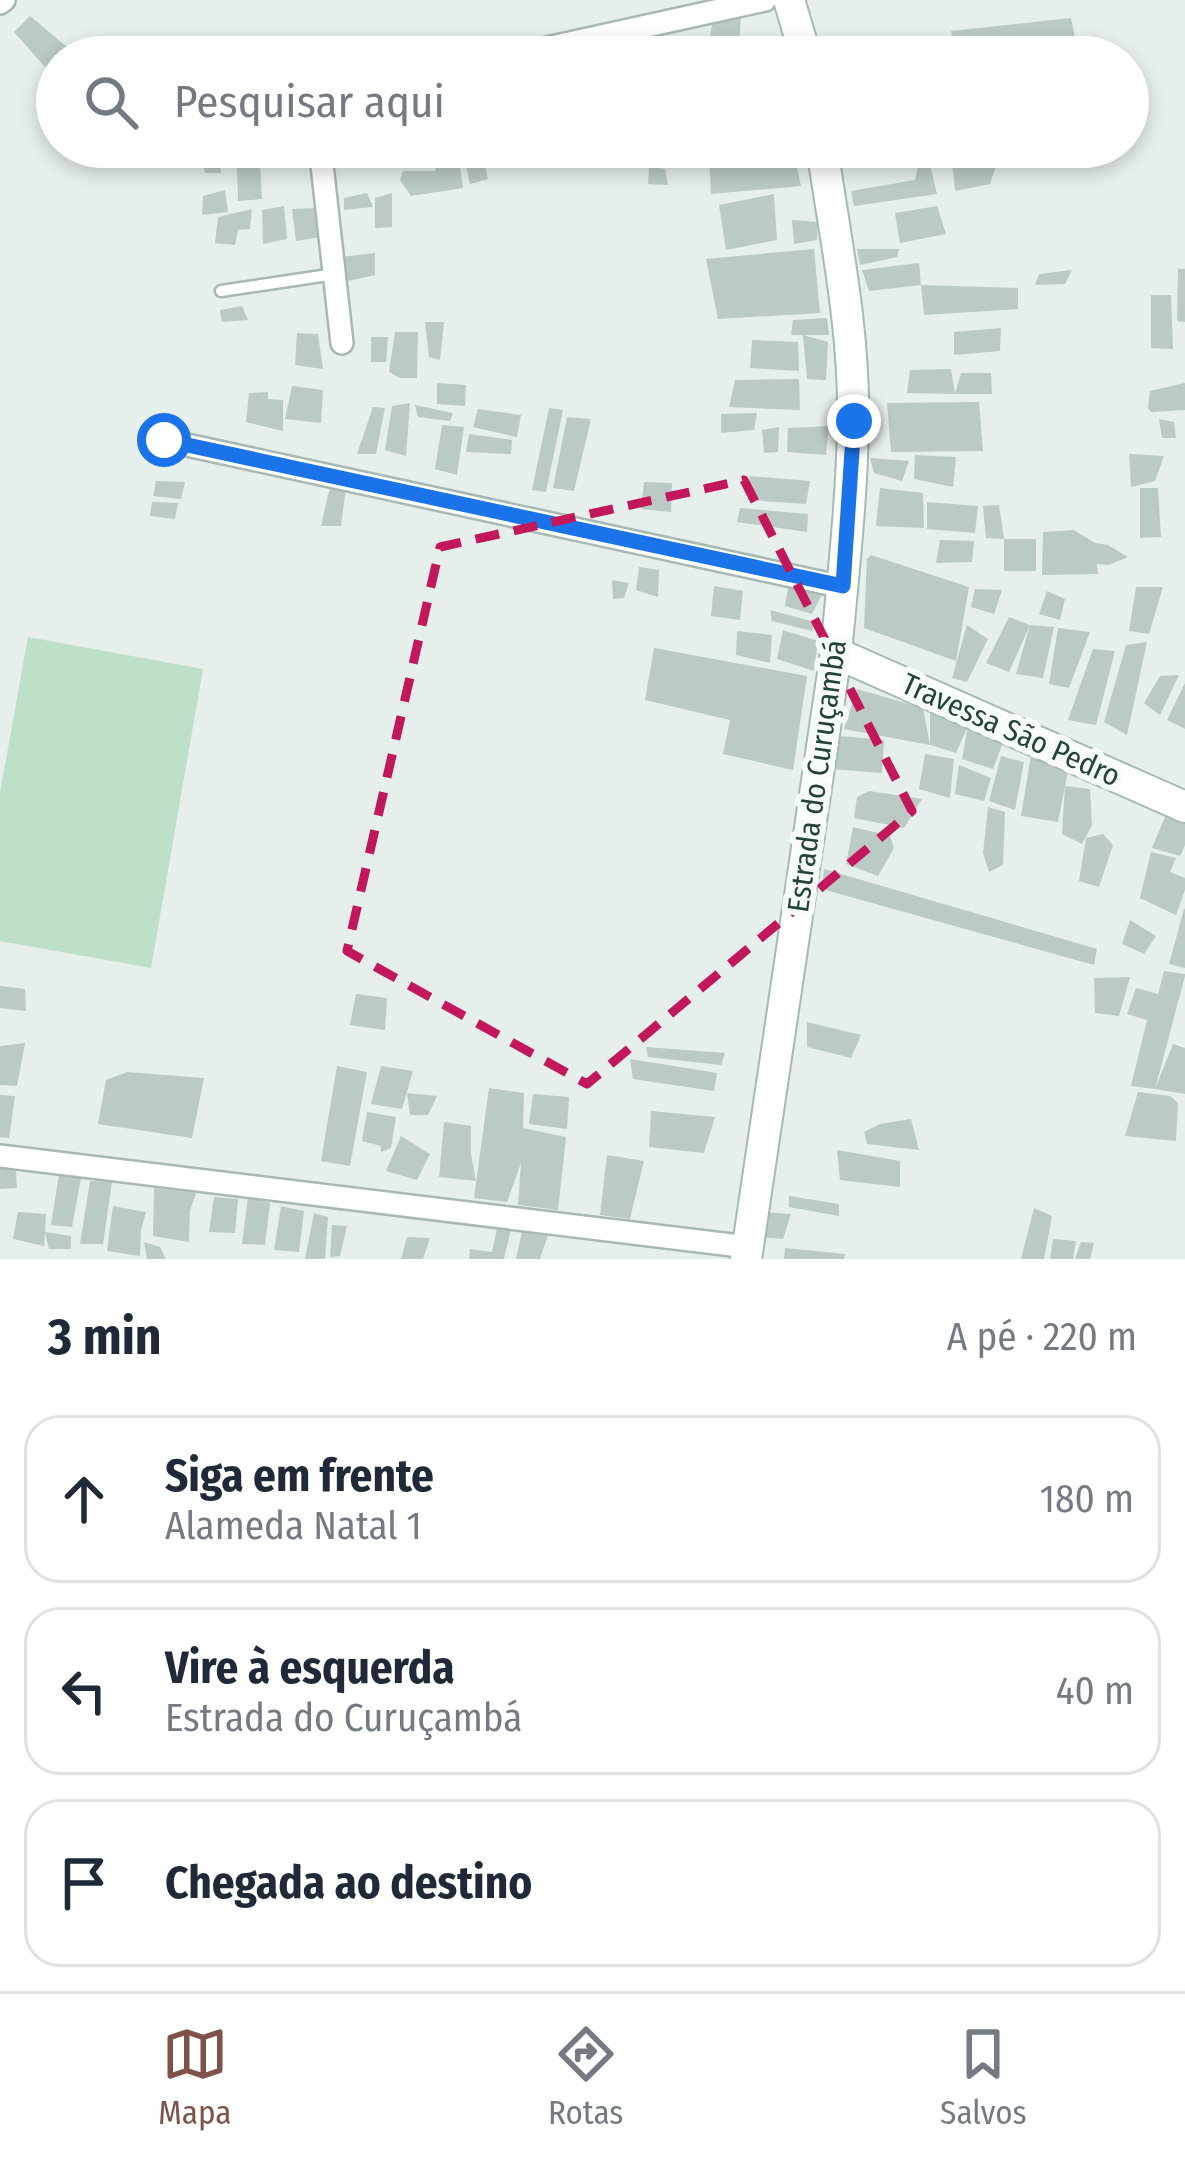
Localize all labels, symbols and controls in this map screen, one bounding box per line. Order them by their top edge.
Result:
search box [36,36,1149,168]
icon: search [78,69,144,135]
text: Pesquisar aqui [174,75,445,129]
route end [827,394,881,448]
route start [137,413,191,467]
street label: Estrada do Curuçambá [780,637,854,915]
street label: Travessa São Pedro [896,666,1126,794]
text: 3 min [48,1306,162,1368]
text: A pé · 220 m [947,1314,1137,1360]
text: Siga em frente [165,1449,434,1503]
icon: ahead [51,1466,117,1532]
text: 180 m [1040,1476,1134,1522]
text: Alameda Natal 1 [165,1503,422,1549]
text: Vire à esquerda [165,1641,455,1695]
icon: left [51,1658,117,1724]
text: 40 m [1056,1668,1134,1714]
text: Estrada do Curuçambá [165,1695,522,1741]
icon: arrive [51,1850,117,1916]
text: Chegada ao destino [165,1856,532,1910]
tab: Mapa [158,2021,231,2133]
tab: Rotas [548,2021,623,2133]
tab: Salvos [940,2021,1027,2133]

